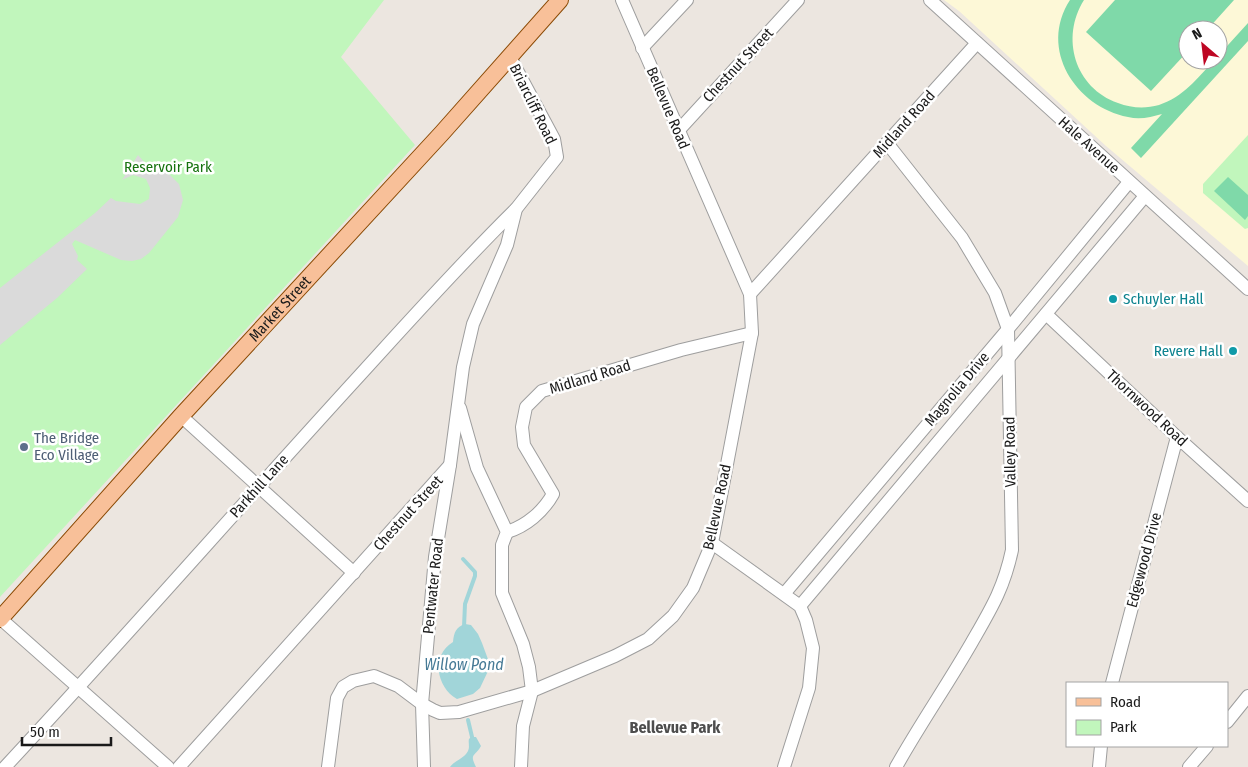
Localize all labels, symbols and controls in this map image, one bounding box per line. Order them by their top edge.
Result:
north arrow [1178,20,1228,70]
street label: Chestnut Street [699,24,777,106]
text: N [1189,24,1205,43]
street label: Briarcliff Road [506,61,560,147]
street label: Bellevue Road [643,64,693,152]
street label: Midland Road [869,87,939,161]
street label: Hale Avenue [1055,113,1123,177]
park label: Reservoir Park [124,158,212,176]
street label: Market Street [245,272,315,345]
place label: Schuyler Hall [1123,290,1204,308]
marker: Schuyler Hall [1107,293,1119,305]
place label: Revere Hall [1154,342,1223,360]
marker: Revere Hall [1227,345,1239,357]
street label: Magnolia Drive [921,348,993,430]
street label: Midland Road [547,356,633,398]
street label: Thornwood Road [1103,366,1191,450]
street label: Valley Road [1000,416,1020,488]
place label: The Bridge Eco Village [34,429,99,464]
marker: The Bridge Eco Village [18,441,30,453]
street label: Parkhill Lane [226,451,292,521]
street label: Bellevue Road [699,462,735,552]
street label: Chestnut Street [369,472,447,554]
street label: Edgewood Drive [1123,510,1165,610]
street label: Pentwater Road [419,537,447,635]
water label: Willow Pond [424,655,504,674]
legend [1066,682,1228,747]
text: Road [1110,693,1141,711]
scale bar [22,714,111,746]
district label: Bellevue Park [630,718,721,737]
text: Park [1110,718,1137,736]
text: 50 m [30,723,60,741]

